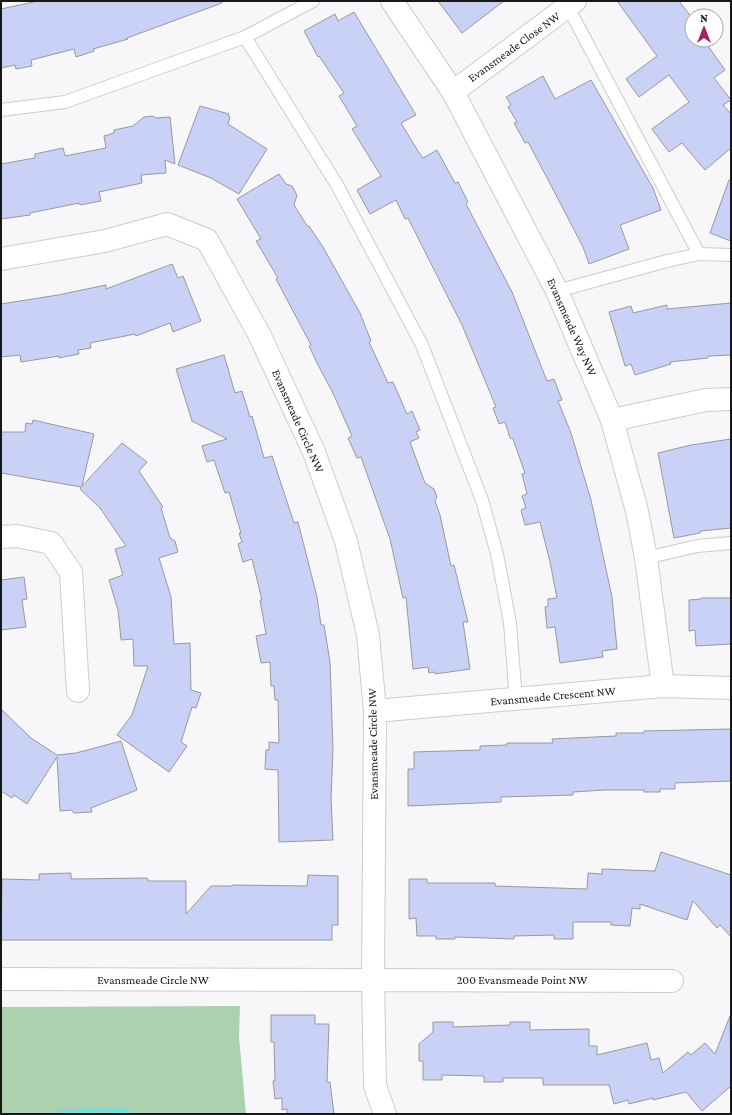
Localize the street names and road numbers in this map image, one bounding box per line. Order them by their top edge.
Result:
street label: Evansmeade Close NW [465,9,563,85]
street label: Evansmeade Way NW [544,276,600,378]
street label: Evansmeade Circle NW [269,367,327,475]
street label: Evansmeade Crescent NW [490,684,616,708]
street label: Evansmeade Circle NW [365,688,381,800]
street label: Evansmeade Circle NW [97,973,209,987]
street label: 200 Evansmeade Point NW [457,973,587,987]

